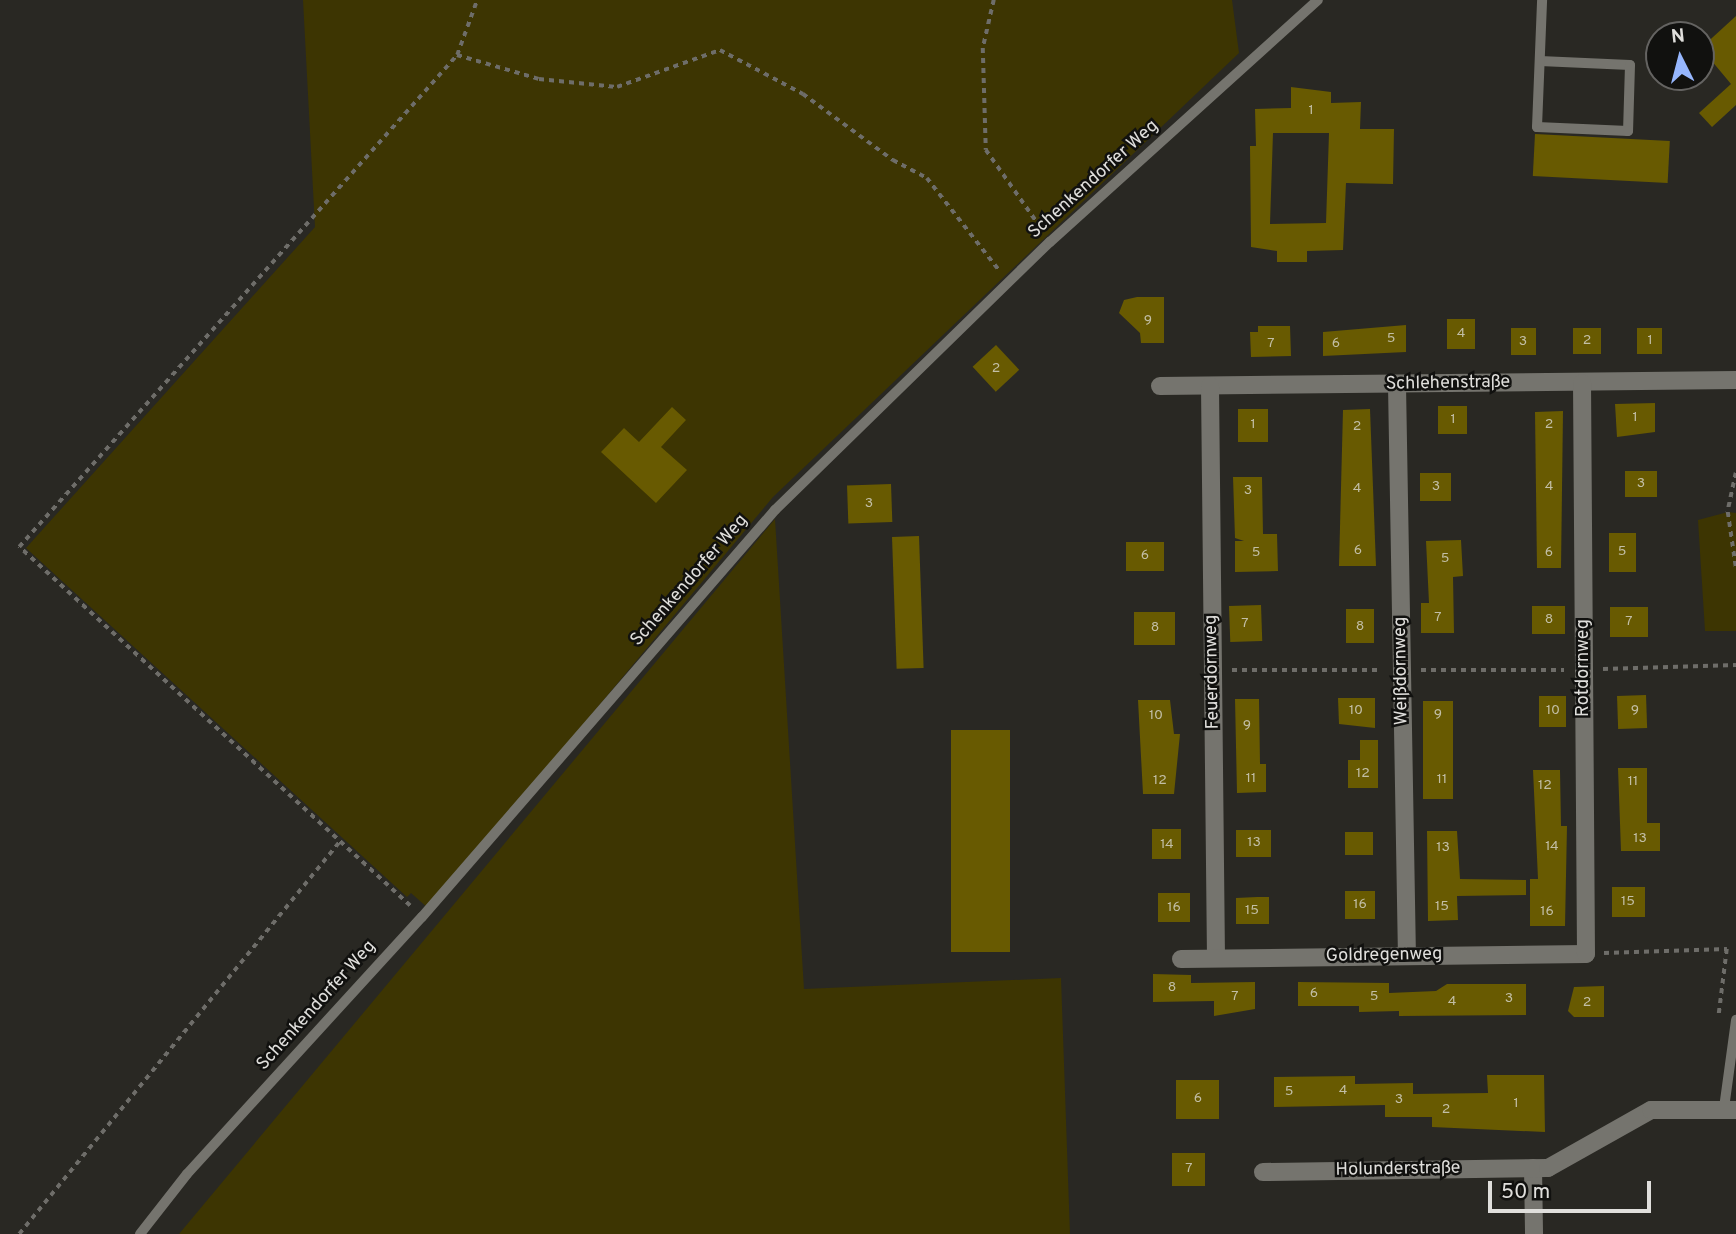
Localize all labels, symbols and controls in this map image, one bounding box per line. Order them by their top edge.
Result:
north arrow [1645,21,1715,91]
text: N [1670,24,1686,50]
house number: 1 [1308,103,1314,119]
street label: Schenkendorfer Weg [1024,116,1164,244]
house number: 9 [1144,313,1152,329]
house number: 4 [1457,326,1465,342]
house number: 5 [1387,331,1395,347]
house number: 2 [1583,333,1591,349]
house number: 1 [1647,333,1653,349]
house number: 3 [1519,334,1527,350]
house number: 7 [1267,336,1275,352]
house number: 6 [1332,336,1340,352]
house number: 2 [992,361,1000,377]
street label: Schlehenstraße [1386,372,1510,396]
house number: 1 [1632,410,1638,426]
house number: 1 [1450,412,1456,428]
house number: 1 [1250,417,1256,433]
house number: 2 [1545,417,1553,433]
house number: 2 [1353,419,1361,435]
house number: 3 [1637,476,1645,492]
house number: 3 [1432,479,1440,495]
house number: 4 [1545,479,1553,495]
house number: 4 [1353,481,1361,497]
house number: 3 [1244,483,1252,499]
house number: 3 [865,496,873,512]
street label: Schenkendorfer Weg [627,511,753,651]
house number: 6 [1354,543,1362,559]
house number: 5 [1618,544,1626,560]
house number: 5 [1252,545,1260,561]
house number: 6 [1545,545,1553,561]
house number: 6 [1141,548,1149,564]
house number: 5 [1441,551,1449,567]
house number: 7 [1434,610,1442,626]
house number: 8 [1545,612,1553,628]
house number: 7 [1625,614,1633,630]
street label: Feuerdornweg [1201,615,1225,729]
house number: 7 [1241,616,1249,632]
street label: Weißdornweg [1390,616,1414,726]
house number: 8 [1356,619,1364,635]
street label: Rotdornweg [1573,619,1595,717]
house number: 8 [1151,620,1159,636]
house number: 10 [1349,703,1363,719]
house number: 10 [1546,703,1560,719]
house number: 9 [1631,703,1639,719]
house number: 9 [1434,707,1442,723]
house number: 10 [1149,708,1163,724]
house number: 9 [1243,718,1251,734]
house number: 12 [1356,766,1370,782]
house number: 11 [1246,771,1256,787]
house number: 11 [1437,772,1447,788]
house number: 12 [1153,773,1167,789]
house number: 11 [1628,774,1638,790]
house number: 12 [1538,778,1552,794]
house number: 13 [1633,831,1647,847]
house number: 13 [1247,835,1261,851]
house number: 14 [1160,837,1174,853]
house number: 14 [1545,839,1559,855]
house number: 13 [1436,840,1450,856]
house number: 15 [1621,894,1635,910]
house number: 16 [1353,897,1367,913]
house number: 15 [1435,899,1449,915]
house number: 16 [1167,900,1181,916]
house number: 15 [1245,903,1259,919]
house number: 16 [1540,904,1554,920]
street label: Schenkendorfer Weg [253,936,381,1076]
street label: Goldregenweg [1326,944,1442,968]
house number: 8 [1168,980,1176,996]
house number: 6 [1310,986,1318,1002]
house number: 7 [1231,989,1239,1005]
house number: 5 [1370,989,1378,1005]
house number: 3 [1505,991,1513,1007]
house number: 4 [1448,994,1456,1010]
house number: 2 [1583,995,1591,1011]
house number: 4 [1339,1083,1347,1099]
house number: 5 [1285,1084,1293,1100]
house number: 6 [1194,1091,1202,1107]
house number: 3 [1395,1092,1403,1108]
house number: 1 [1513,1096,1519,1112]
house number: 2 [1442,1102,1450,1118]
street label: Holunderstraße [1335,1158,1461,1182]
house number: 7 [1185,1161,1193,1177]
scale bar [1491,1168,1654,1212]
text: 50 m [1501,1179,1550,1206]

